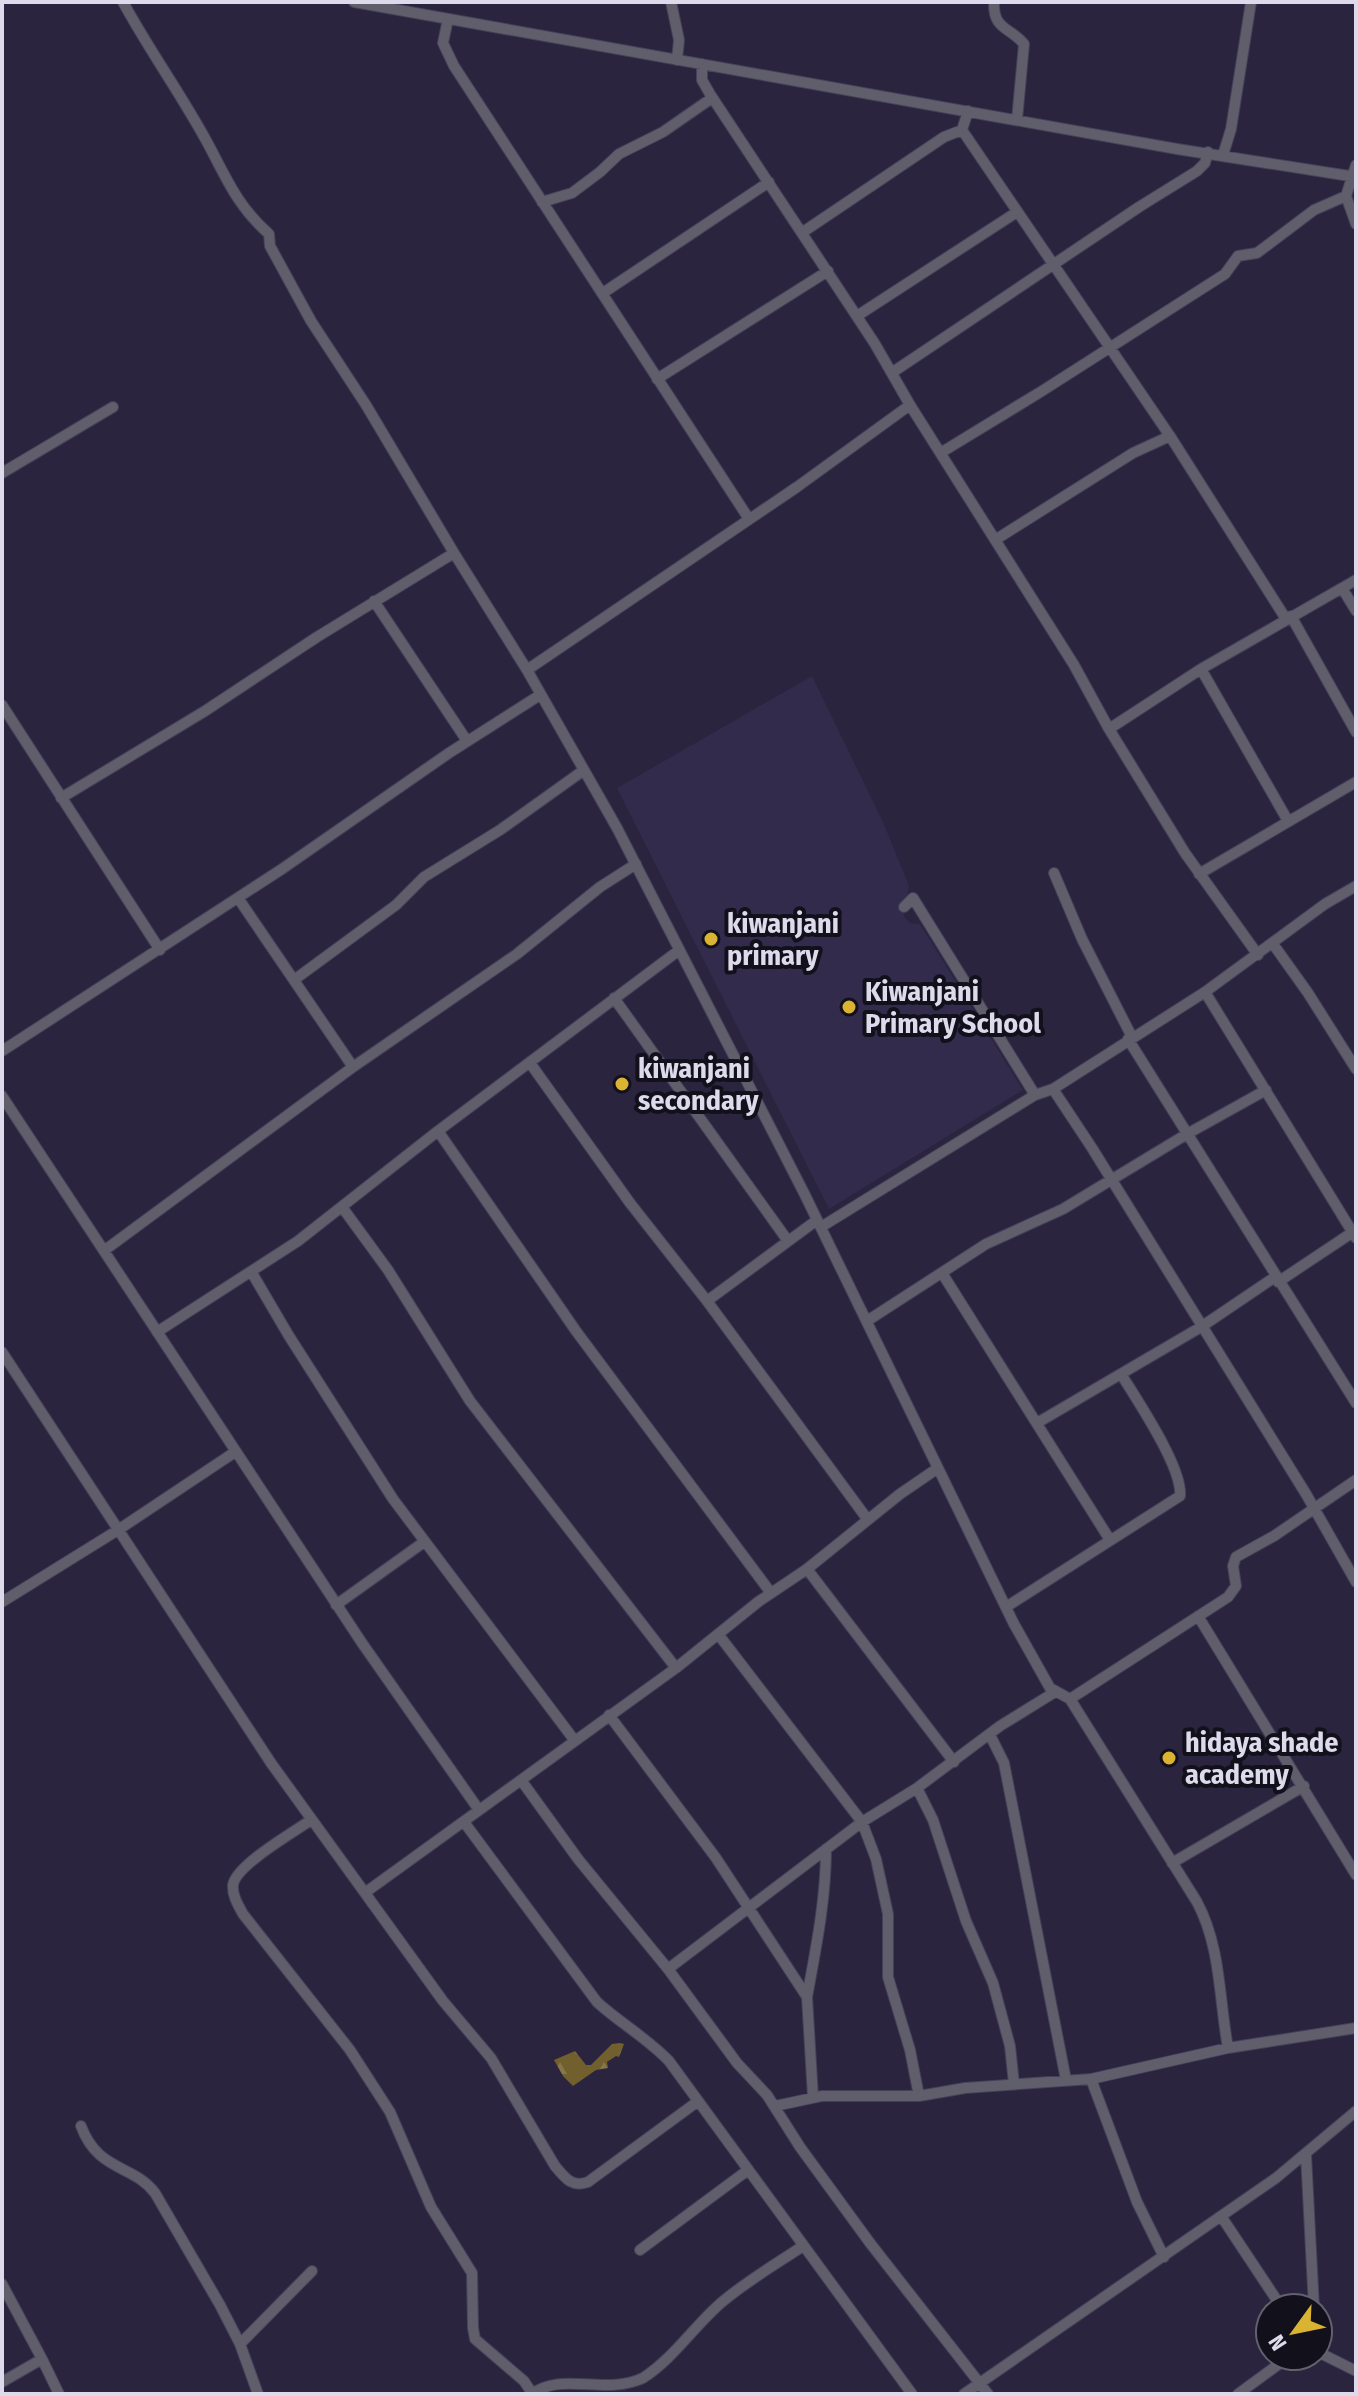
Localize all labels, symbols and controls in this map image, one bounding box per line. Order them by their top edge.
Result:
place label: kiwanjani primary [727,907,839,972]
marker: kiwanjani primary [702,930,720,948]
place label: Kiwanjani Primary School [865,975,1041,1040]
marker: Kiwanjani Primary School [840,998,858,1016]
place label: kiwanjani secondary [638,1052,759,1117]
marker: kiwanjani secondary [613,1075,631,1093]
place label: hidaya shade academy [1185,1726,1339,1791]
marker: hidaya shade academy [1160,1749,1178,1767]
north arrow [1254,2292,1334,2372]
text: N [1263,2330,1293,2356]

